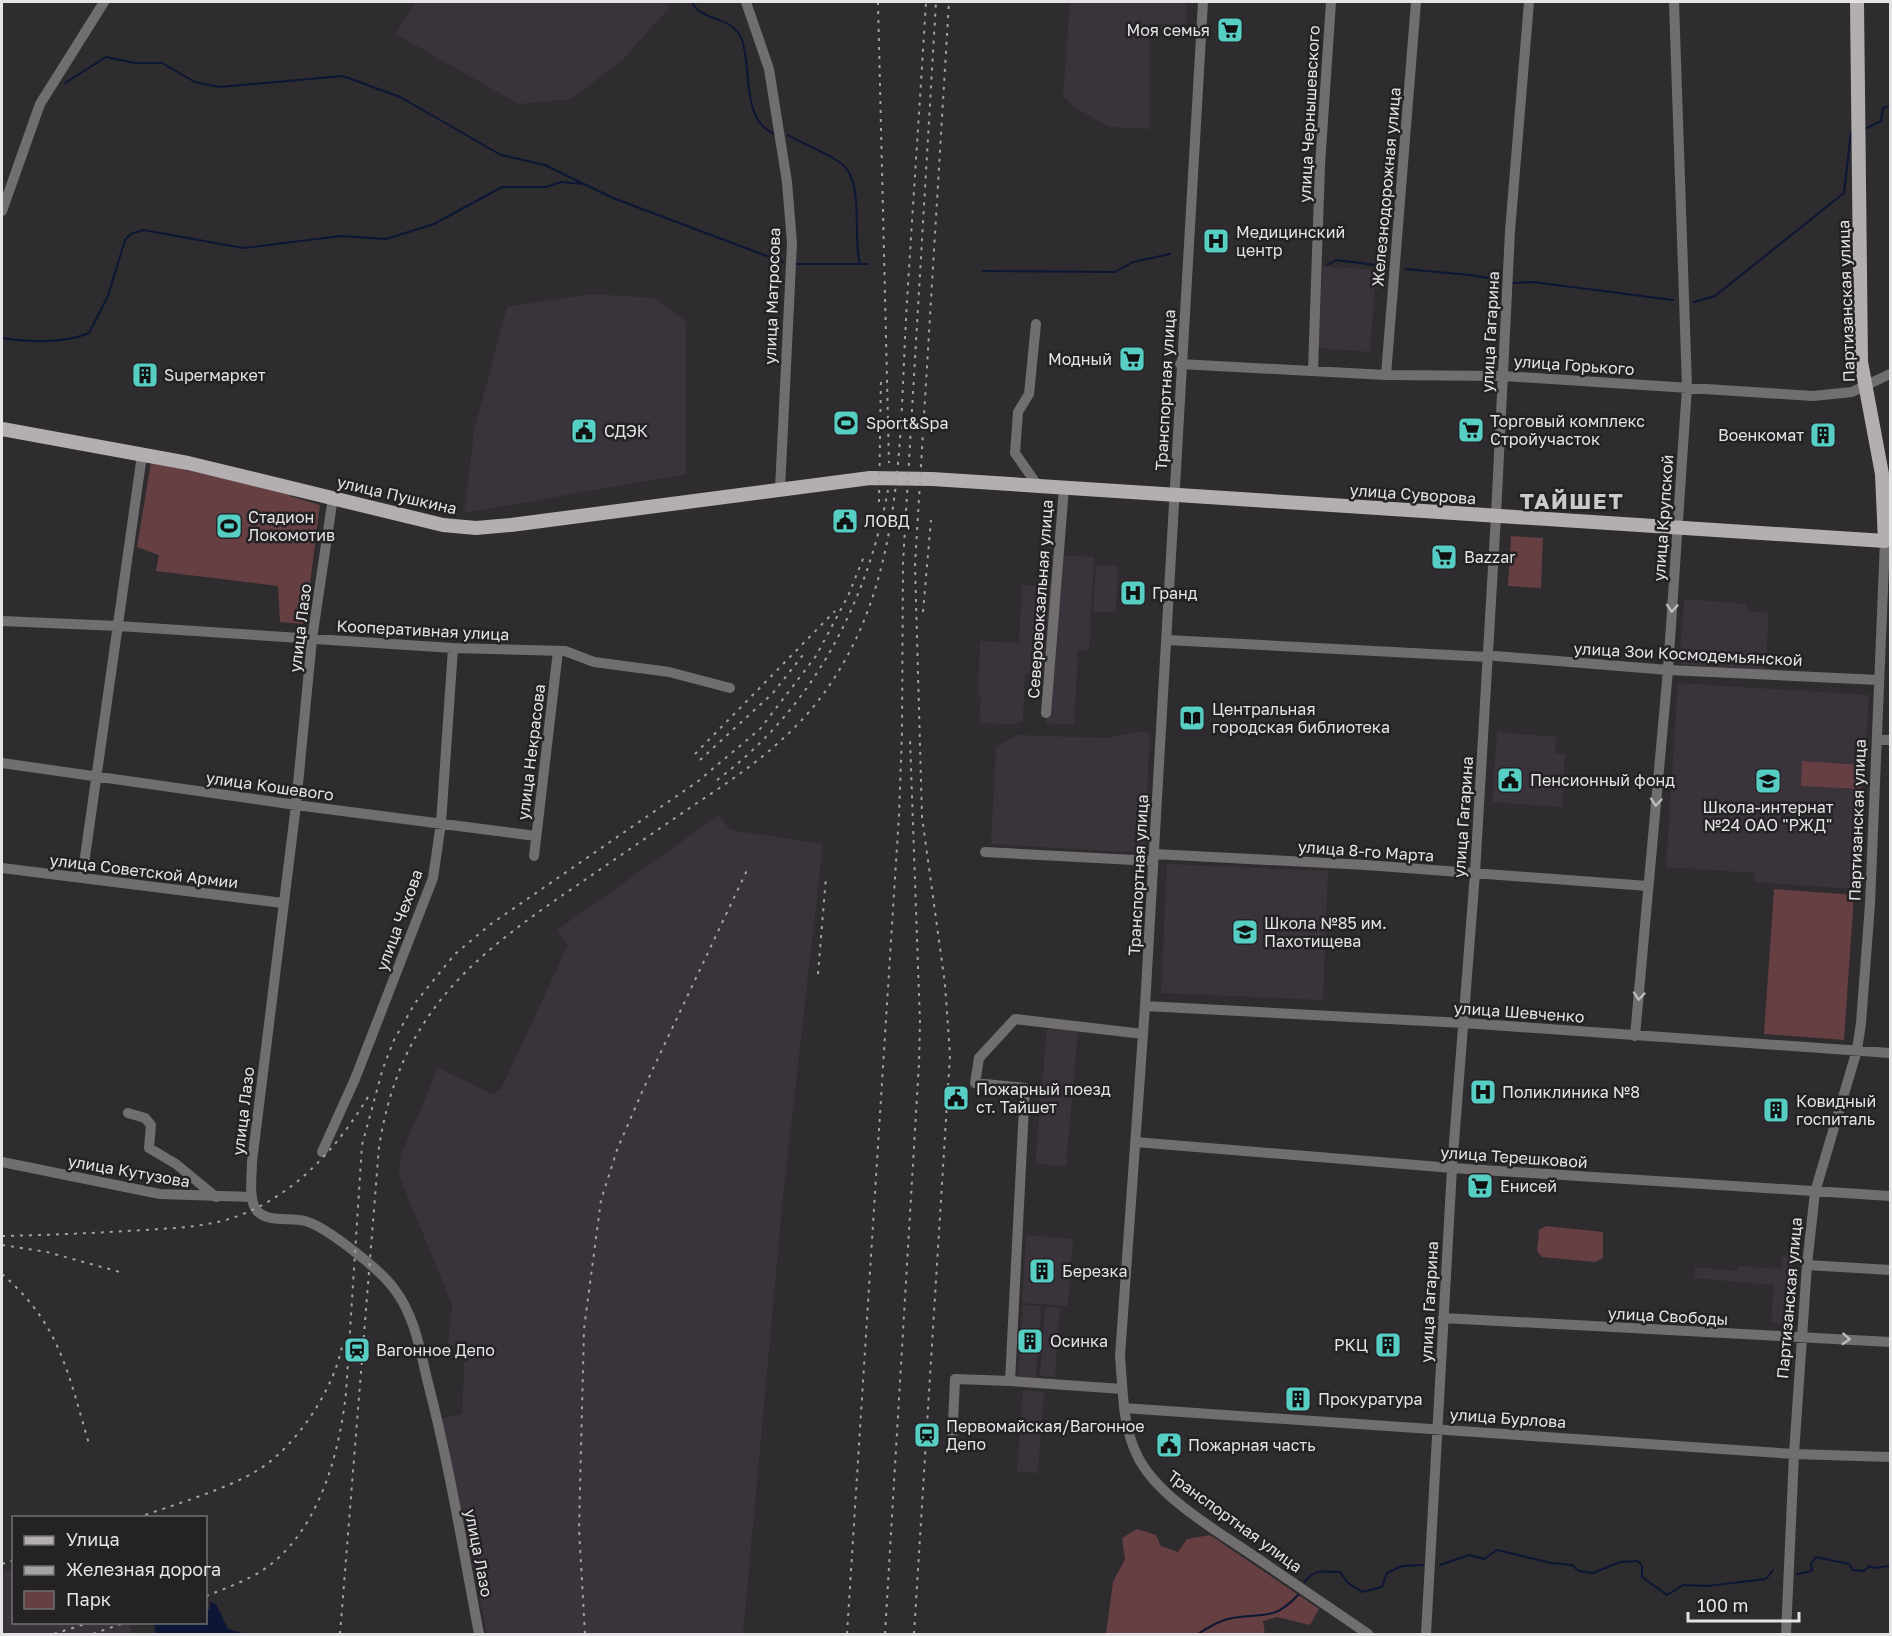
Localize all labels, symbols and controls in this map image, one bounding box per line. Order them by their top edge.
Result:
supermarket icon: Моя семья [1215,15,1245,45]
place label: Моя семья [1126,20,1210,40]
street label: улица Чернышевского [1294,25,1324,203]
street label: Железнодорожная улица [1367,86,1405,288]
street label: Партизанская улица [1833,220,1859,382]
place label: Медицинский центр [1236,222,1345,260]
hospital icon: Медицинский центр [1201,226,1231,256]
street label: улица Матросова [760,227,784,365]
street label: улица Гагарина [1477,271,1503,393]
street label: Транспортная улица [1151,309,1179,471]
supermarket icon: Модный [1117,344,1147,374]
place label: Модный [1048,349,1112,369]
street label: улица Горького [1513,351,1635,379]
building icon: Superмаркет [130,360,160,390]
place label: Superмаркет [164,365,266,385]
sports icon: Sport&Spa [831,408,861,438]
place label: Торговый комплекс Стройучасток [1490,411,1645,449]
place label: Sport&Spa [866,413,948,433]
supermarket icon: Торговый комплекс Стройучасток [1456,415,1486,445]
public building icon: СДЭК [569,416,599,446]
building icon: Военкомат [1808,420,1838,450]
place label: СДЭК [604,421,648,441]
place label: Военкомат [1718,425,1804,445]
street label: улица Крупской [1649,454,1677,582]
street label: улица Пушкина [335,471,459,519]
street label: улица Суворова [1349,480,1477,508]
district label: ТАЙШЕТ [1520,487,1624,514]
street label: Северовокзальная улица [1023,499,1057,699]
public building icon: ЛОВД [830,506,860,536]
place label: Стадион Локомотив [248,507,335,545]
sports icon: Стадион Локомотив [214,511,244,541]
place label: ЛОВД [864,511,910,531]
supermarket icon: Bazzar [1429,542,1459,572]
place label: Bazzar [1464,547,1516,567]
hospital icon: Гранд [1118,578,1148,608]
street label: улица Лазо [285,582,315,674]
place label: Гранд [1152,583,1198,603]
one-way arrow [1666,603,1679,612]
street label: Кооперативная улица [336,615,510,645]
street label: улица Зои Космодемьянской [1573,638,1803,670]
street label: улица Некрасова [513,683,549,821]
place label: Центральная городская библиотека [1212,699,1390,737]
library icon: Центральная городская библиотека [1177,703,1207,733]
street label: Партизанская улица [1844,739,1870,901]
street label: улица Гагарина [1449,756,1477,878]
public building icon: Пенсионный фонд [1495,765,1525,795]
school or university icon: Школа-интернат №24 ОАО "РЖД" [1753,766,1783,796]
street label: улица Кошевого [205,767,335,805]
place label: Пенсионный фонд [1530,770,1675,790]
street label: Транспортная улица [1124,794,1152,956]
one-way arrow [1650,797,1663,806]
place label: Школа-интернат №24 ОАО "РЖД" [1702,797,1834,835]
street label: улица 8-го Марта [1297,836,1435,866]
street label: улица Советской Армии [49,850,239,892]
street label: улица Чехова [371,866,427,974]
place label: Школа №85 им. Пахотищева [1264,913,1387,951]
school or university icon: Школа №85 им. Пахотищева [1230,917,1260,947]
one-way arrow [1633,992,1646,1001]
street label: улица Шевченко [1453,997,1585,1027]
street label: улица Лазо [228,1065,258,1157]
hospital icon: Поликлиника №8 [1468,1077,1498,1107]
place label: Пожарный поезд ст. Тайшет [976,1079,1111,1117]
place label: Поликлиника №8 [1502,1082,1640,1102]
public building icon: Пожарный поезд ст. Тайшет [941,1083,971,1113]
place label: Ковидный госпиталь [1796,1091,1876,1129]
building icon: Ковидный госпиталь [1761,1095,1791,1125]
street label: улица Терешковой [1440,1142,1588,1172]
street label: улица Кутузова [66,1150,192,1192]
supermarket icon: Енисей [1465,1171,1495,1201]
place label: Енисей [1500,1176,1557,1196]
street label: Партизанская улица [1772,1216,1806,1380]
street label: улица Гагарина [1416,1241,1442,1363]
building icon: Березка [1027,1256,1057,1286]
place label: Березка [1062,1261,1128,1281]
street label: улица Свободы [1607,1303,1729,1329]
building icon: Осинка [1015,1326,1045,1356]
building icon: РКЦ [1373,1330,1403,1360]
place label: Осинка [1050,1331,1108,1351]
one-way arrow [1841,1332,1850,1345]
station icon: Вагонное Депо [342,1335,372,1365]
place label: РКЦ [1334,1335,1368,1355]
place label: Вагонное Депо [376,1340,495,1360]
building icon: Прокуратура [1283,1384,1313,1414]
place label: Прокуратура [1318,1389,1422,1409]
street label: улица Бурлова [1449,1404,1567,1432]
place label: Первомайская/Вагонное Депо [946,1416,1145,1454]
station icon: Первомайская/Вагонное Депо [912,1420,942,1450]
public building icon: Пожарная часть [1154,1430,1184,1460]
place label: Пожарная часть [1188,1435,1316,1455]
street label: Транспортная улица [1164,1465,1306,1577]
street label: улица Лазо [461,1507,497,1599]
legend [12,1516,207,1624]
text: Улица [66,1528,120,1550]
text: Железная дорога [66,1558,221,1580]
scale bar [1688,1585,1799,1623]
text: Парк [66,1588,111,1610]
text: 100 m [1697,1594,1748,1616]

